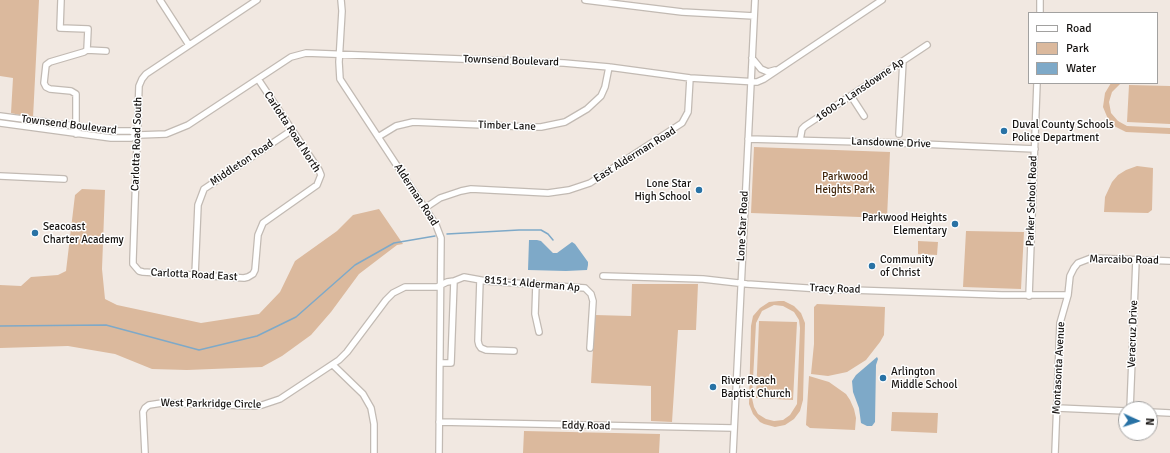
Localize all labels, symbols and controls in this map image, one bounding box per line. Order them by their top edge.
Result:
legend [1028,12,1158,84]
text: Road [1066,21,1092,36]
text: Park [1066,41,1089,56]
street label: Townsend Boulevard [463,53,559,69]
street label: 1600-2 Lansdowne Ap [813,55,907,125]
text: Water [1066,61,1096,76]
street label: Carlotta Road North [261,89,323,175]
street label: Carlotta Road South [129,97,145,191]
street label: Townsend Boulevard [21,113,117,137]
street label: Timber Lane [478,118,536,134]
place label: Duval County Schools Police Department [1012,118,1114,144]
street label: East Alderman Road [592,124,678,186]
marker: Duval County Schools Police Department [999,126,1009,136]
street label: Lansdowne Drive [851,135,931,151]
street label: Middleton Road [208,137,276,189]
street label: Parker School Road [1024,155,1040,247]
street label: Alderman Road [391,161,441,229]
park label: Parkwood Heights Park [815,170,875,196]
place label: Lone Star High School [634,177,691,203]
marker: Lone Star High School [694,185,704,195]
street label: Lone Star Road [735,190,751,262]
place label: Parkwood Heights Elementary [862,211,947,237]
marker: Parkwood Heights Elementary [950,219,960,229]
place label: Seacoast Charter Academy [43,220,124,246]
marker: Seacoast Charter Academy [30,228,40,238]
place label: Community of Christ [880,253,934,279]
street label: Marcaibo Road [1089,253,1159,267]
marker: Community of Christ [867,261,877,271]
street label: Carlotta Road East [150,266,238,284]
street label: 8151-1 Alderman Ap [484,273,580,295]
street label: Tracy Road [809,282,861,296]
street label: Veracruz Drive [1125,300,1141,368]
street label: Montasonta Avenue [1050,321,1068,415]
place label: Arlington Middle School [891,365,958,391]
marker: Arlington Middle School [878,373,888,383]
place label: River Reach Baptist Church [721,374,791,400]
marker: River Reach Baptist Church [708,382,718,392]
street label: West Parkridge Circle [161,397,261,411]
north arrow [1118,401,1158,441]
text: N [1143,417,1156,426]
street label: Eddy Road [561,419,611,433]

